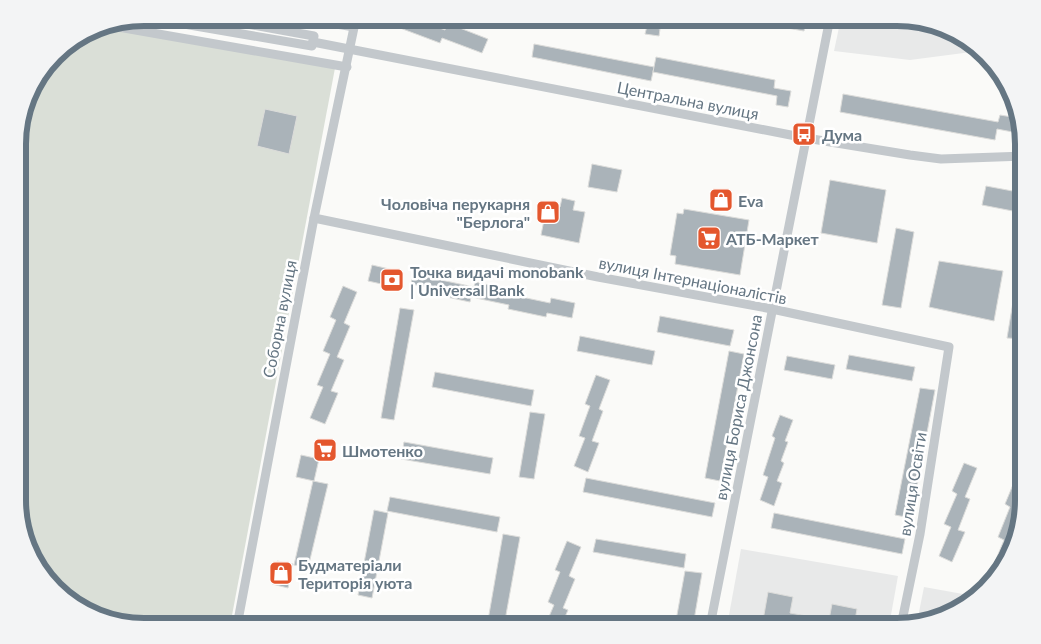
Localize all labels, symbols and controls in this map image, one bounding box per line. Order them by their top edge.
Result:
street label: Центральна вулиця [616,77,760,123]
bus stop icon: Дума [791,121,817,147]
place label: Дума [822,125,862,144]
shop icon: Eva [708,187,734,213]
place label: Eva [738,191,763,210]
place label: Чоловіча перукарня "Берлога" [381,194,530,231]
shop icon: Чоловіча перукарня "Берлога" [535,199,561,225]
supermarket icon: АТБ-Маркет [696,225,722,251]
place label: АТБ-Маркет [725,229,820,248]
street label: вулиця Інтернаціоналістів [597,252,789,308]
street label: Соборна вулиця [258,259,300,379]
place label: Точка видачі monobank | Universal Bank [410,262,584,299]
bank icon: Точка видачі monobank | Universal Bank [379,267,405,293]
street label: вулиця Бориса Джонсона [711,313,765,501]
street label: вулиця Освіти [894,431,930,537]
supermarket icon: Шмотенко [312,437,338,463]
place label: Шмотенко [342,441,423,460]
place label: Будматеріали Територія уюта [298,555,412,592]
shop icon: Будматеріали Територія уюта [268,560,294,586]

